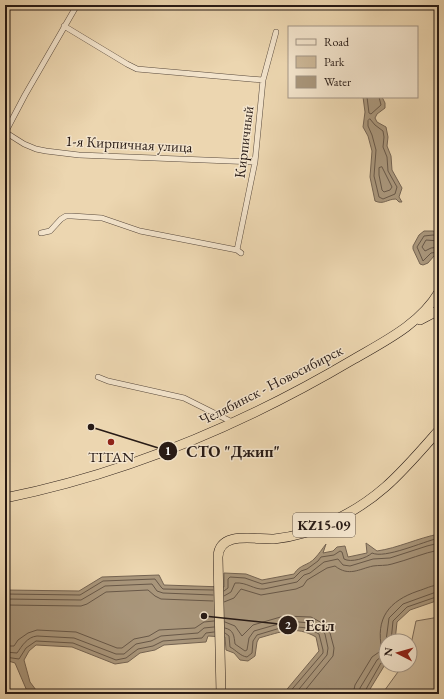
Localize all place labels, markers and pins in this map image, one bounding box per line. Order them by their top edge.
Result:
marker: TITAN [106,437,116,447]
callout: СТО "Джип" [158,437,288,465]
place label: TITAN [88,447,134,466]
callout: Есіл [278,611,343,639]

